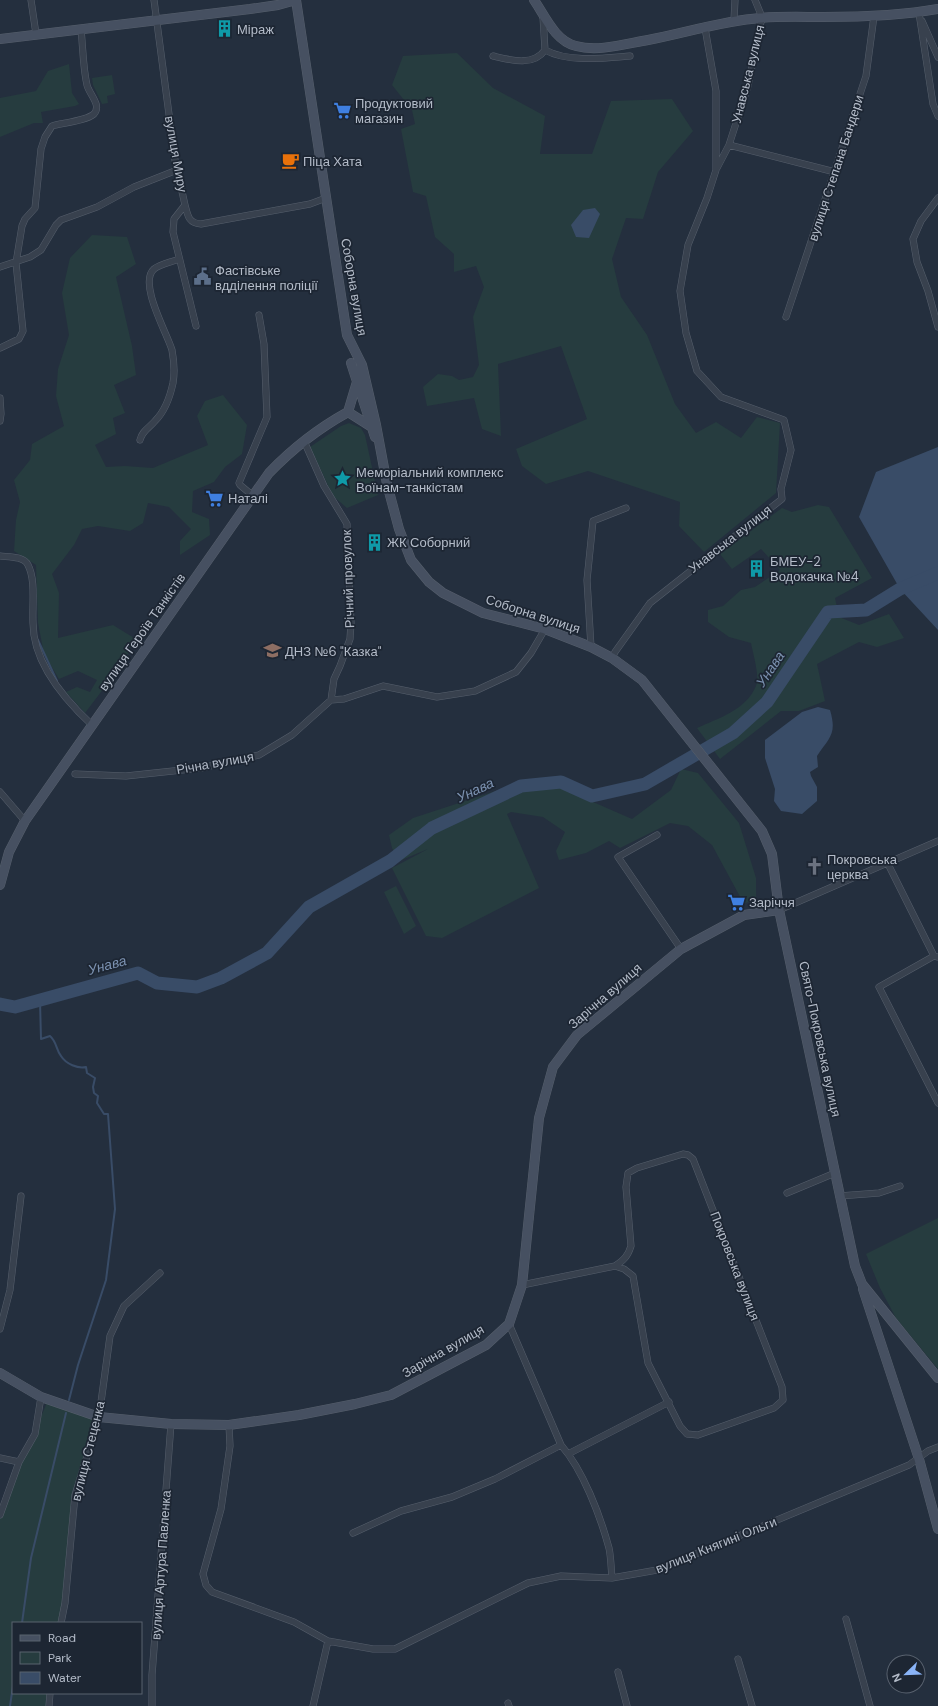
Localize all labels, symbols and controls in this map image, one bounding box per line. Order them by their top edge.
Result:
building icon: Міраж [214,19,234,39]
place label: Міраж [237,21,274,38]
street label: Унавська вулиця [728,23,768,125]
street label: вулиця Степана Бандери [804,93,868,243]
place label: Продуктовий магазин [355,95,433,127]
supermarket icon: Продуктовий магазин [332,100,352,120]
street label: вулиця Миру [161,114,191,194]
cafe icon: Піца Хата [280,151,300,171]
place label: Піца Хата [303,153,363,170]
street label: Соборна вулиця [337,237,371,337]
place label: Фастівське вдділення поліції [215,262,318,294]
public building icon: Фастівське вдділення поліції [192,267,212,287]
place label: Меморіальний комплекс Воїнам-танкістам [356,464,504,496]
place icon: Меморіальний комплекс Воїнам-танкістам [333,469,353,489]
supermarket icon: Наталі [205,488,225,508]
place label: Наталі [228,490,268,507]
street label: Унавська вулиця [685,501,775,577]
street label: Річний провулок [338,529,358,629]
building icon: ЖК Соборний [364,532,384,552]
place label: ЖК Соборний [387,534,470,551]
place label: БМЕУ-2 Водокачка №4 [770,553,859,585]
building icon: БМЕУ-2 Водокачка №4 [747,558,767,578]
street label: вулиця Героїв Танкістів [95,570,189,694]
street label: Соборна вулиця [484,591,582,637]
school or university icon: ДНЗ №6 "Казка" [262,641,282,661]
place label: ДНЗ №6 "Казка" [285,643,382,660]
water label: Унава [751,648,789,691]
street label: Річна вулиця [175,748,255,778]
water label: Унава [453,773,497,807]
place label: Покровська церква [827,851,898,883]
church icon: Покровська церква [804,856,824,876]
supermarket icon: Заріччя [726,892,746,912]
place label: Заріччя [749,894,795,911]
water label: Унава [85,951,128,979]
street label: Зарічна вулиця [565,959,645,1033]
street label: Свято-Покровська вулиця [795,960,845,1118]
street label: Покровська вулиця [706,1209,764,1323]
street label: Зарічна вулиця [399,1321,487,1381]
street label: вулиця Стеценка [67,1398,109,1503]
street label: вулиця Артура Павленка [147,1489,175,1640]
street label: вулиця Княгині Ольги [653,1513,779,1577]
legend [12,1622,142,1694]
text: Road [48,1630,76,1646]
text: Park [48,1650,72,1666]
north arrow [886,1654,926,1694]
text: Water [48,1670,82,1686]
text: N [889,1671,905,1684]

